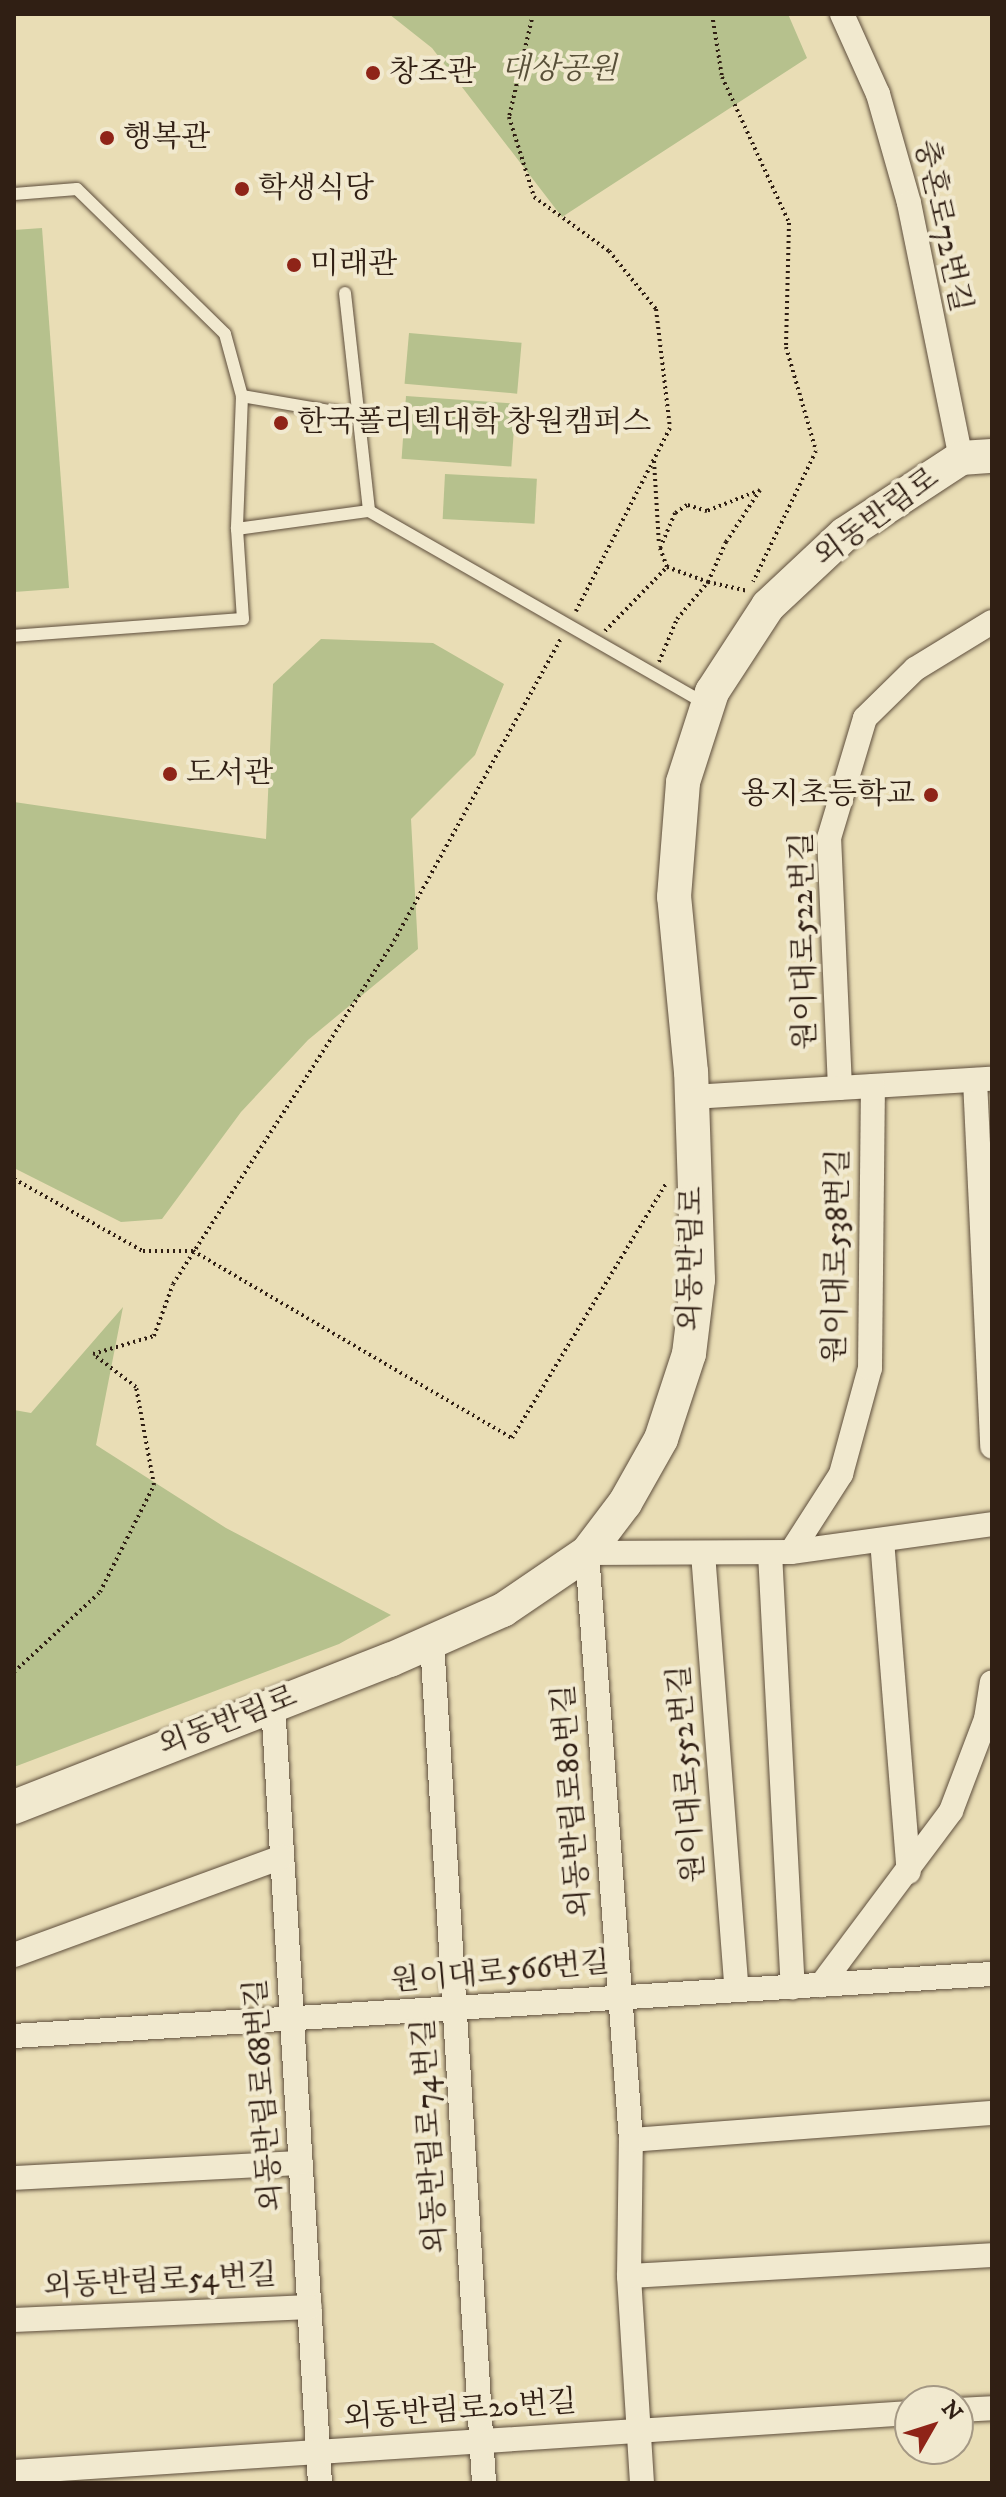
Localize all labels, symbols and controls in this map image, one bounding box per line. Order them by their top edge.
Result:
park label: 대상공원 [501,52,617,88]
place label: 창조관 [389,55,476,91]
marker: 창조관 [364,64,382,82]
place label: 행복관 [123,120,210,156]
marker: 행복관 [98,129,116,147]
street label: 충혼로72번길 [906,136,978,316]
place label: 학생식당 [258,171,374,207]
marker: 학생식당 [233,180,251,198]
place label: 미래관 [310,247,397,283]
marker: 미래관 [285,256,303,274]
place label: 한국폴리텍대학 창원캠퍼스 [297,405,651,441]
marker: 한국폴리텍대학 창원캠퍼스 [272,414,290,432]
street label: 외동반림로 [808,461,946,575]
place label: 도서관 [186,756,273,792]
marker: 도서관 [161,765,179,783]
place label: 용지초등학교 [741,777,915,813]
marker: 용지초등학교 [922,786,940,804]
street label: 원이대로522번길 [785,832,825,1050]
street label: 원이대로538번길 [818,1148,858,1364]
street label: 외동반림로 [673,1186,711,1332]
street label: 원이대로552번길 [662,1664,714,1884]
street label: 외동반림로 [154,1679,302,1765]
street label: 외동반림로80번길 [547,1683,599,1919]
street label: 원이대로566번길 [389,1945,611,2001]
street label: 외동반림로68번길 [239,1977,291,2213]
street label: 외동반림로74번길 [407,2018,455,2254]
street label: 외동반림로54번길 [42,2258,278,2306]
street label: 외동반림로20번길 [342,2385,578,2437]
north arrow [894,2385,974,2465]
text: N [935,2395,968,2426]

